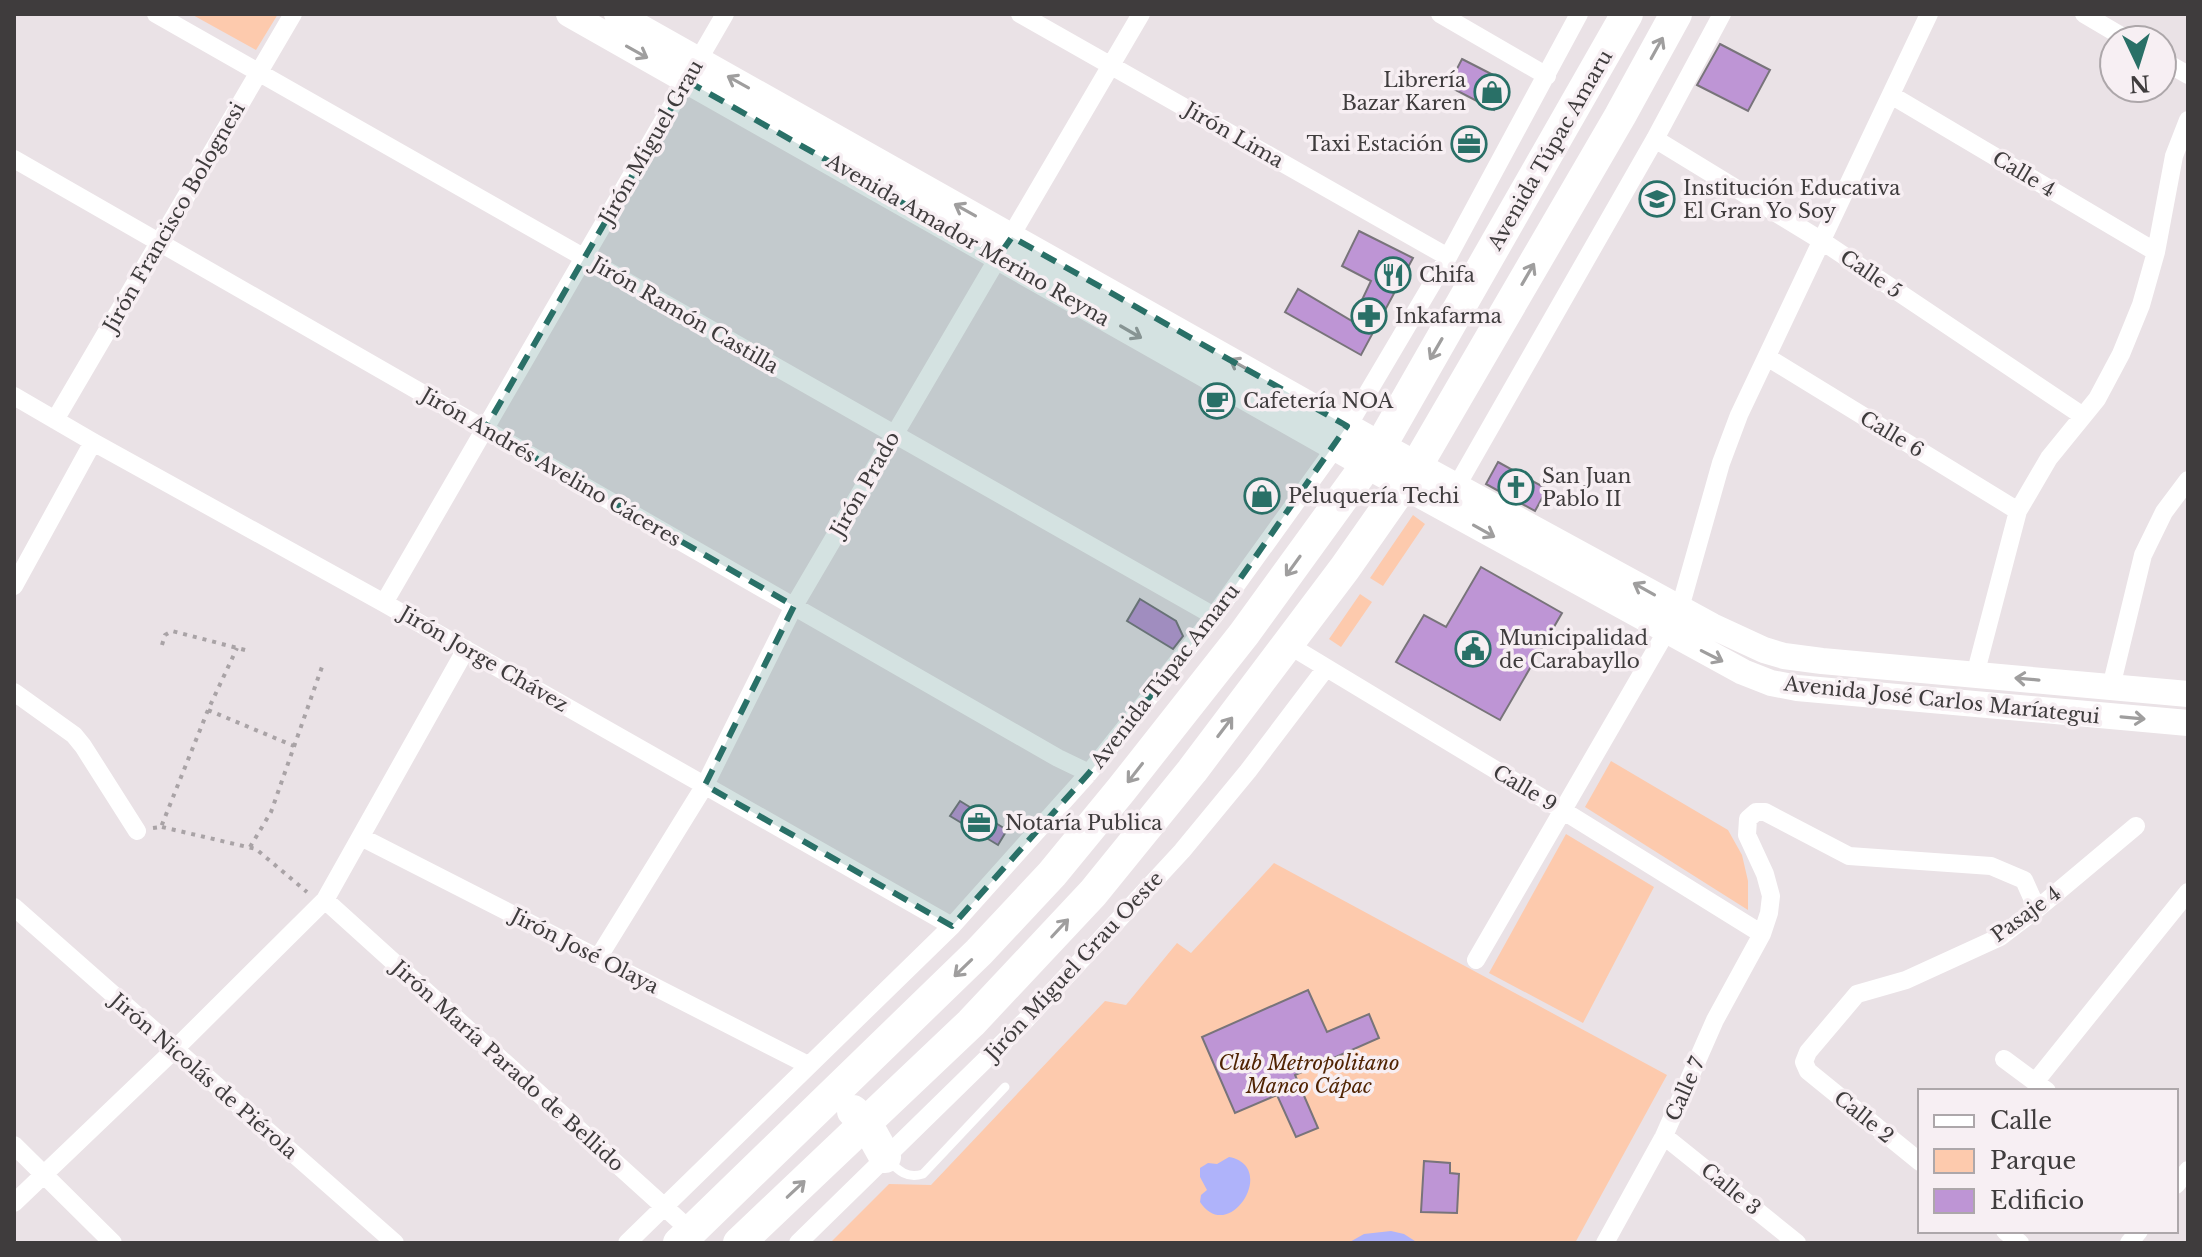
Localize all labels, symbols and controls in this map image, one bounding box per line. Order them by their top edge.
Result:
north arrow [2098,24,2178,104]
one-way arrow [1650,37,1666,61]
one-way arrow [625,45,648,61]
street label: Avenida Túpac Amaru [1482,46,1617,255]
street label: Jirón Miguel Grau [593,56,708,231]
place label: Librería Bazar Karen [1341,68,1467,115]
text: N [2128,69,2151,98]
shop icon: Librería Bazar Karen [1473,73,1511,111]
one-way arrow [727,74,750,90]
street label: Jirón Lima [1178,96,1289,173]
street label: Jirón Francisco Bolognesi [97,98,250,339]
office icon: Taxi Estación [1450,125,1488,163]
place label: Taxi Estación [1307,132,1443,156]
street label: Calle 4 [1988,146,2060,202]
street label: Avenida Amador Merino Reyna [821,148,1115,332]
place label: Institución Educativa El Gran Yo Soy [1683,176,1901,223]
school or university icon: Institución Educativa El Gran Yo Soy [1638,180,1676,218]
one-way arrow [953,202,977,217]
street label: Calle 5 [1836,245,1906,303]
street label: Jirón Ramón Castilla [585,250,784,379]
restaurant icon: Chifa [1374,256,1412,294]
place label: Chifa [1419,263,1476,287]
one-way arrow [1520,263,1536,286]
pharmacy icon: Inkafarma [1350,297,1388,335]
place label: Inkafarma [1395,304,1503,328]
one-way arrow [1119,325,1142,341]
one-way arrow [1428,337,1443,361]
one-way arrow [1229,357,1252,373]
street label: Jirón Andrés Avelino Cáceres [414,381,685,551]
cafe icon: Cafetería NOA [1198,382,1236,420]
place label: Cafetería NOA [1243,389,1394,413]
street label: Calle 6 [1856,406,1928,462]
street label: Jirón Prado [824,427,905,543]
place label: San Juan Pablo II [1542,464,1631,511]
church icon: San Juan Pablo II [1497,468,1535,506]
shop icon: Peluquería Techi [1243,477,1281,515]
place label: Peluquería Techi [1288,484,1460,508]
one-way arrow [1472,524,1496,539]
one-way arrow [1285,555,1302,577]
street label: Avenida Túpac Amaru [1085,579,1244,774]
one-way arrow [1632,580,1656,596]
street label: Jirón Jorge Chávez [393,600,572,717]
place label: Municipalidad de Carabayllo [1499,626,1648,673]
public building icon: Municipalidad de Carabayllo [1454,630,1492,668]
one-way arrow [1700,649,1724,664]
street label: Avenida José Carlos Maríategui [1782,671,2101,729]
one-way arrow [2014,672,2041,687]
one-way arrow [2119,711,2145,726]
one-way arrow [1217,717,1234,738]
street label: Calle 9 [1489,760,1561,816]
one-way arrow [1126,762,1144,783]
office icon: Notaría Publica [960,804,998,842]
place label: Notaría Publica [1005,811,1163,835]
street label: Jirón Miguel Grau Oeste [978,866,1168,1068]
street label: Pasaje 4 [1987,881,2065,947]
street label: Jirón José Olaya [504,902,664,999]
one-way arrow [1051,918,1070,938]
street label: Jirón María Parado de Bellido [385,953,629,1177]
one-way arrow [953,958,973,977]
street label: Jirón Nicolás de Piérola [103,986,303,1164]
park label: Club Metropolitano Manco Cápac [1219,1051,1399,1098]
street label: Calle 7 [1660,1052,1710,1125]
street label: Calle 2 [1829,1086,1899,1148]
legend [1918,1089,2178,1233]
text: Calle [1990,1106,2052,1135]
text: Parque [1990,1146,2076,1175]
street label: Calle 3 [1696,1158,1766,1220]
one-way arrow [786,1180,806,1199]
text: Edificio [1990,1186,2084,1215]

